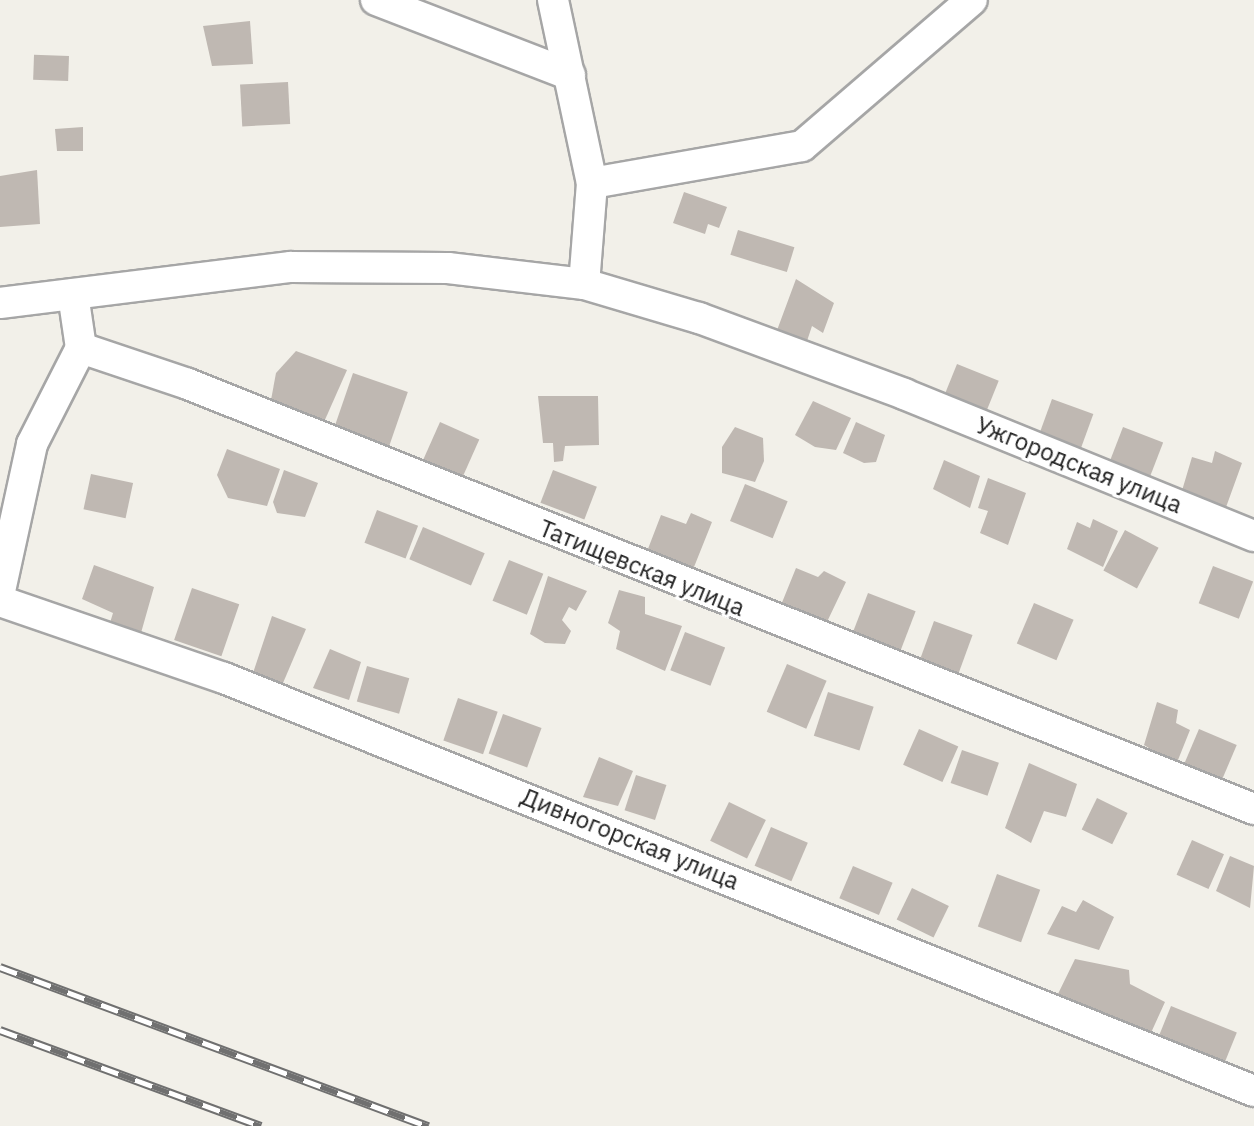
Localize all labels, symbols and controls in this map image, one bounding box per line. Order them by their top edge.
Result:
street label: Ужгородская улица [972,410,1186,520]
street label: Татищевская улица [535,514,749,622]
street label: Дивногорская улица [517,782,743,896]

